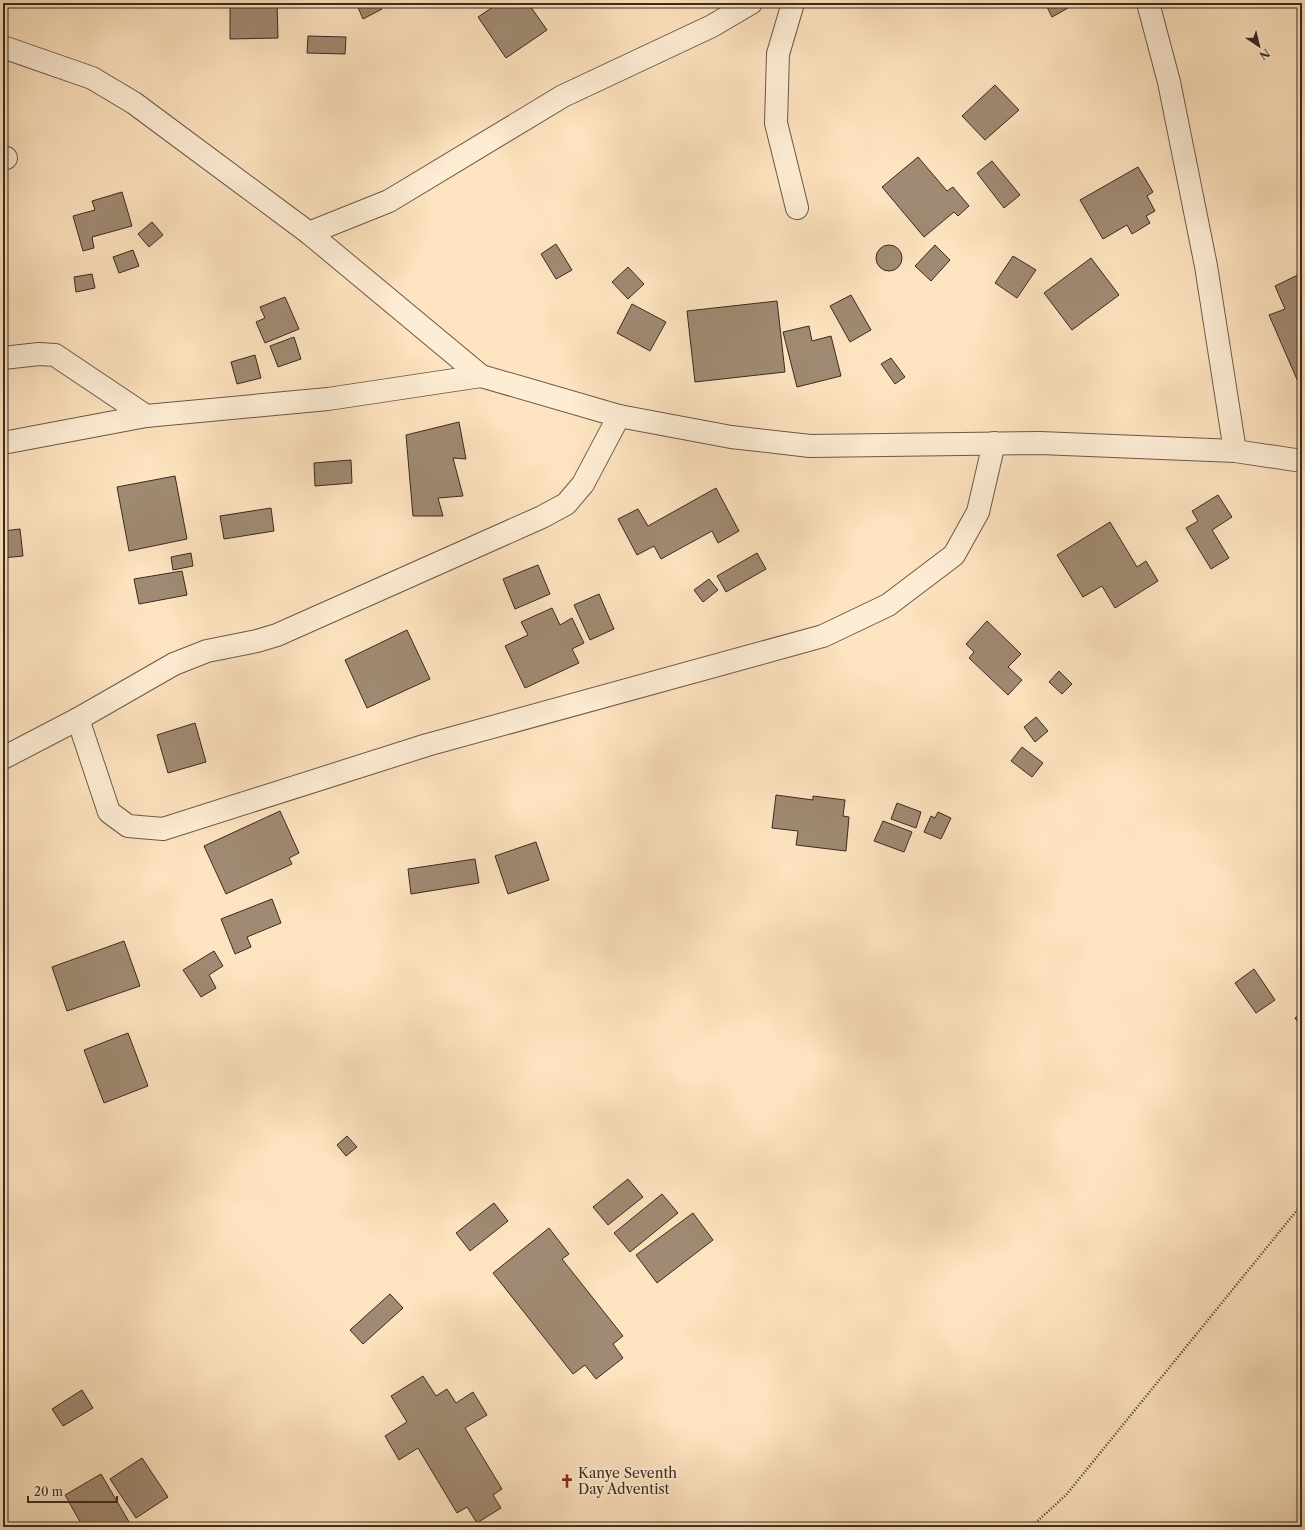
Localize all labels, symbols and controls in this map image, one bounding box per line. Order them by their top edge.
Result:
north arrow [1239,26,1279,66]
text: N [1256,46,1273,63]
place label: Kanye Seventh Day Adventist [578,1464,677,1498]
church icon: Kanye Seventh Day Adventist [559,1473,575,1489]
scale bar [28,1478,117,1504]
text: 20 m [34,1484,63,1499]

